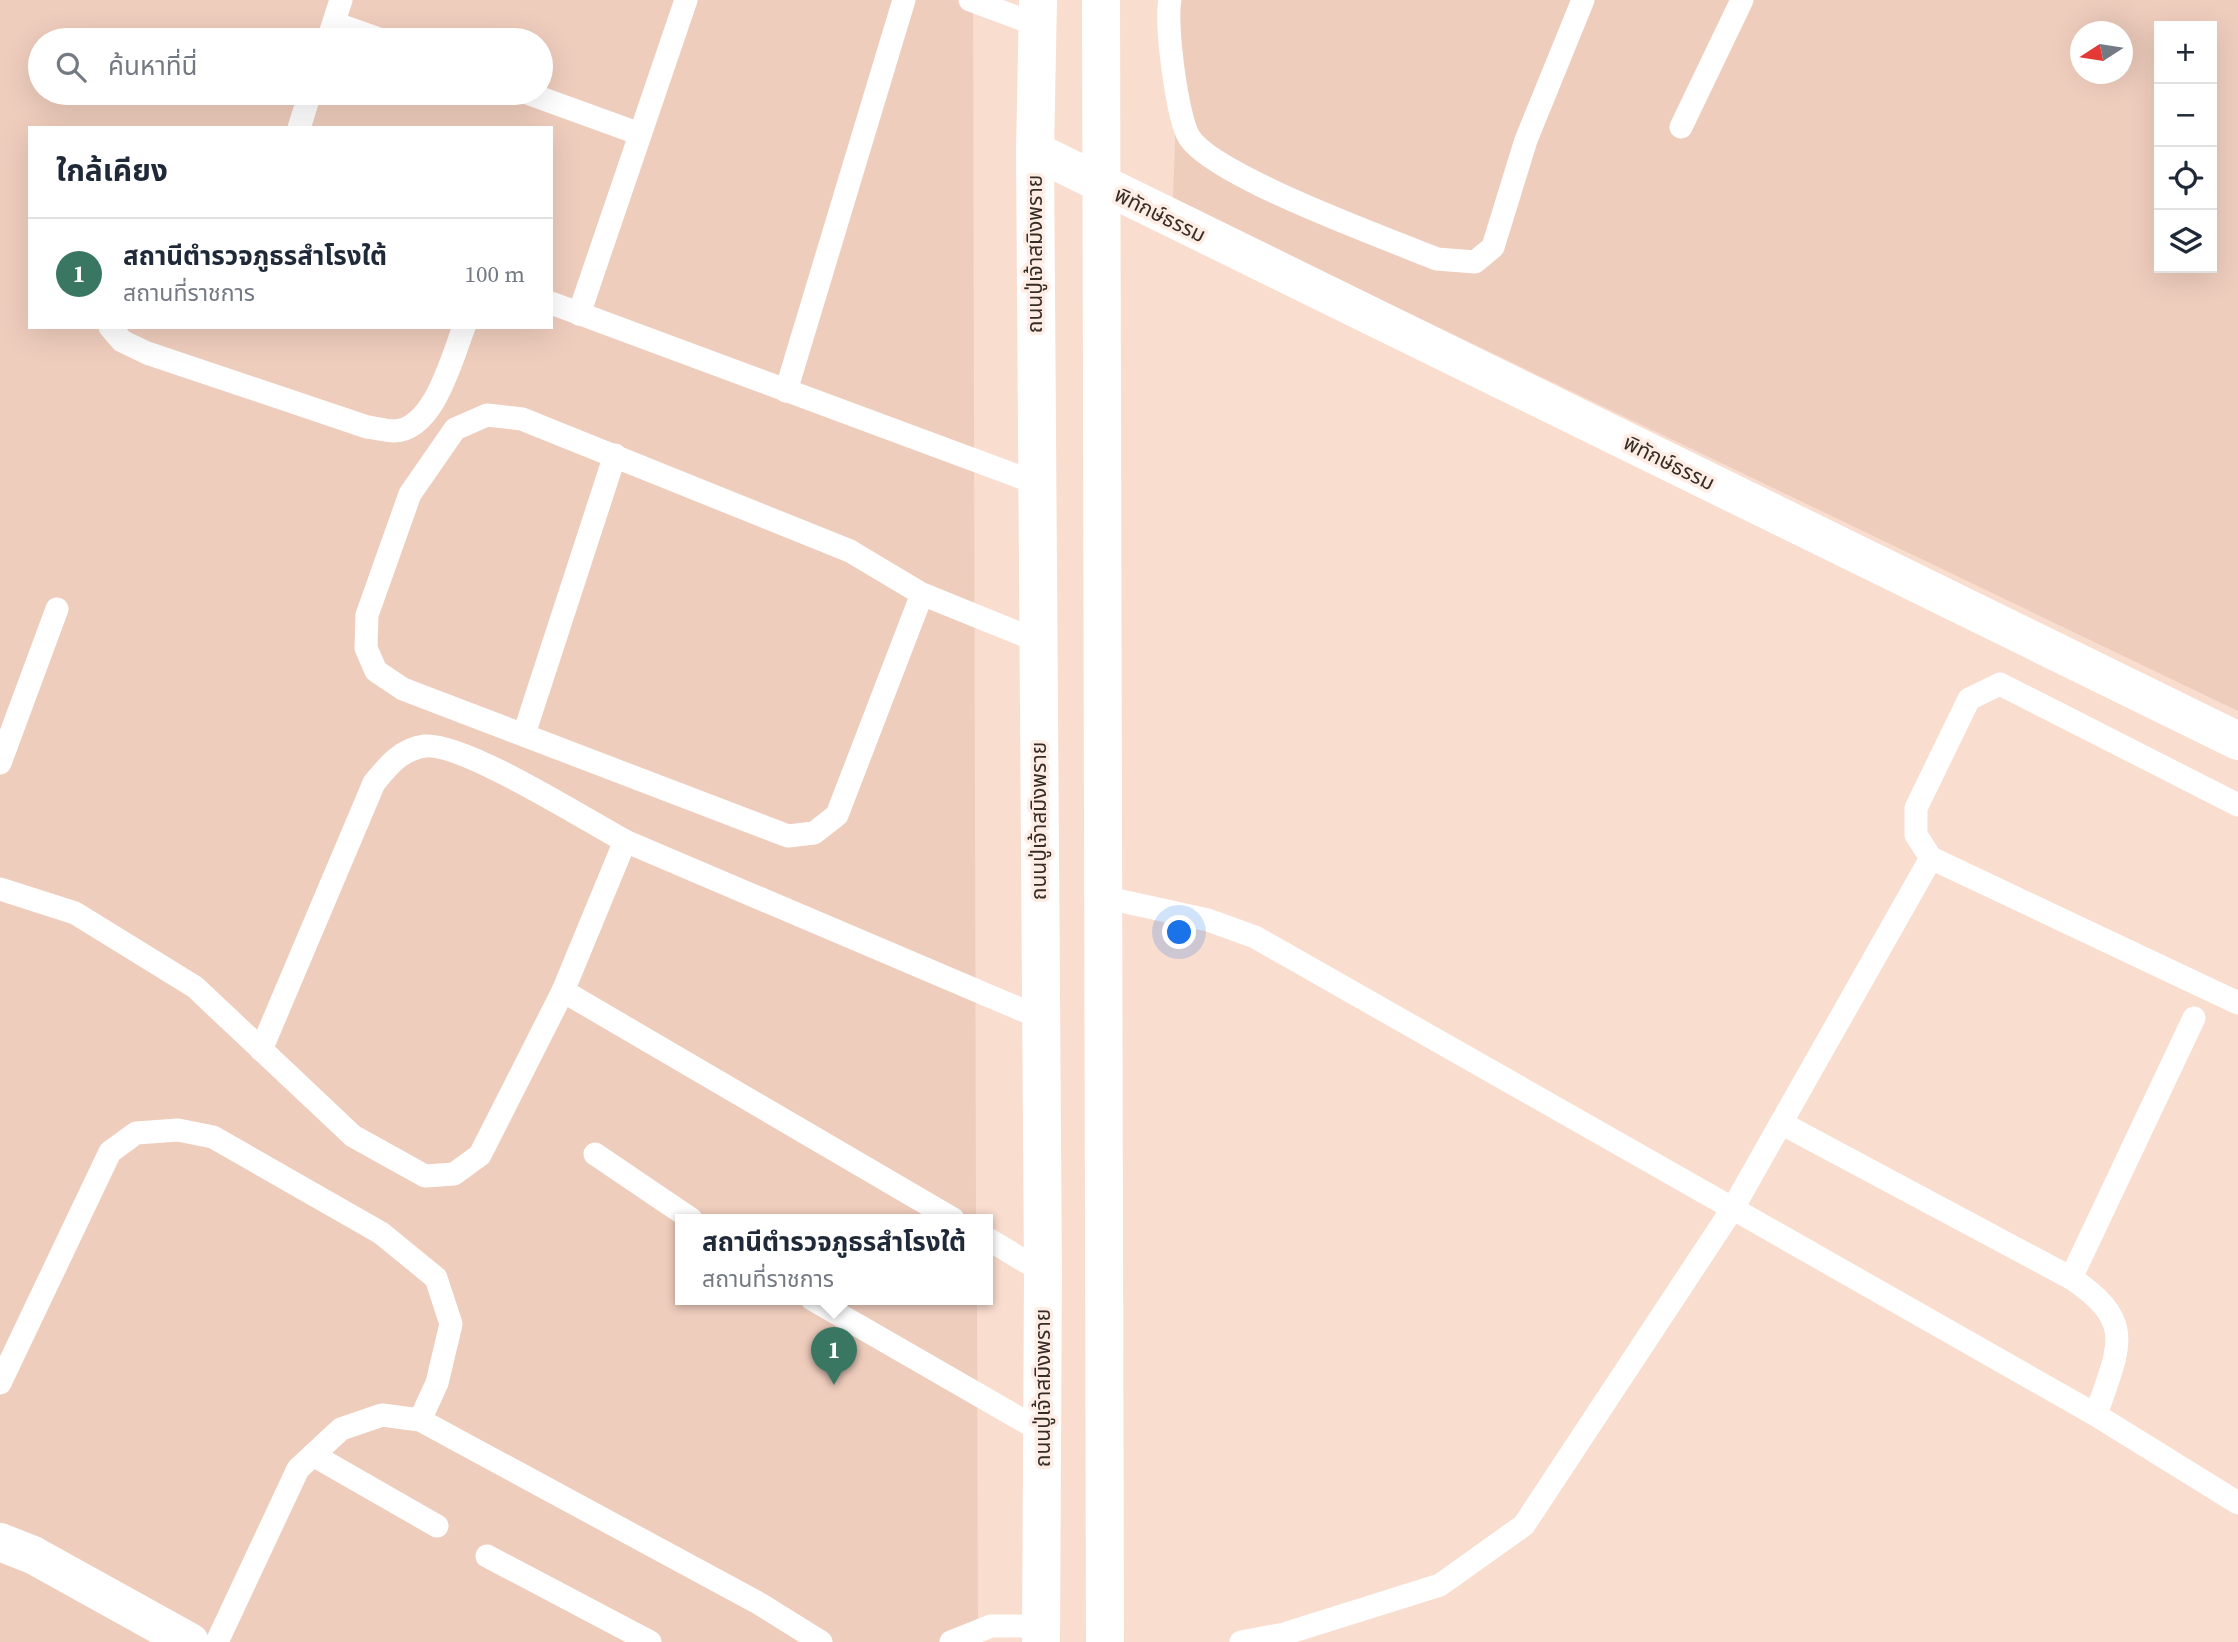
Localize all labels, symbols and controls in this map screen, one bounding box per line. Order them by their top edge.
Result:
north arrow [2070,21,2133,84]
map controls [2154,21,2217,273]
button: + [2154,21,2217,84]
search box [28,28,553,105]
icon: search [52,48,90,86]
text: ค้นหาที่นี่ [108,48,198,84]
button: − [2154,84,2217,147]
button: locate [2154,147,2217,210]
text: ใกล้เคียง [56,150,168,191]
street label: ถนนปู่เจ้าสมิงพราย [1020,175,1049,333]
street label: พิทักษ์ธรรม [1110,180,1211,249]
button: layers [2154,210,2217,273]
text: สถานีตำรวจภูธรสำโรงใต้ [123,238,387,274]
text: 1 [73,258,85,290]
text: 100 m [464,258,525,290]
text: สถานที่ราชการ [123,277,255,309]
street label: พิทักษ์ธรรม [1619,428,1720,497]
street label: ถนนปู่เจ้าสมิงพราย [1024,742,1053,900]
your location [1162,915,1196,949]
popup [675,1214,993,1305]
text: สถานีตำรวจภูธรสำโรงใต้ [702,1224,966,1260]
text: สถานที่ราชการ [702,1263,834,1295]
street label: ถนนปู่เจ้าสมิงพราย [1028,1309,1057,1467]
pin: 1 [811,1327,857,1385]

